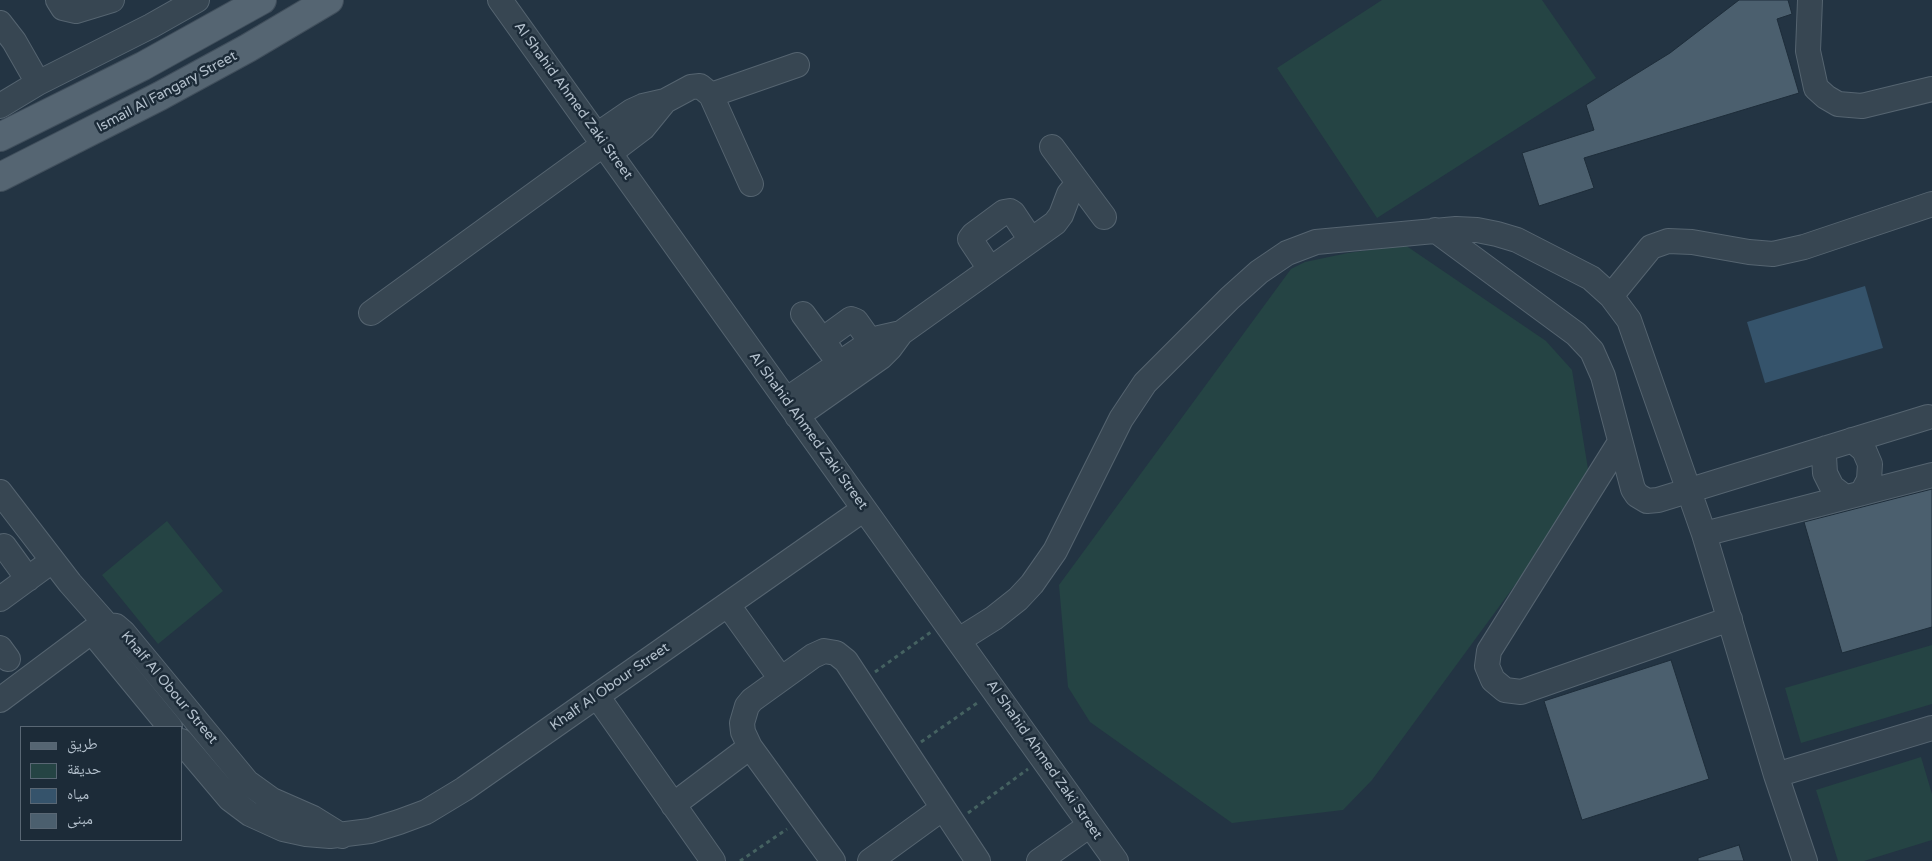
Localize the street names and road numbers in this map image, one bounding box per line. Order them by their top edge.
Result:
street label: Al Shahid Ahmed Zaki Street [510,19,636,183]
street label: Ismail Al Fangary Street [94,48,240,136]
street label: Al Shahid Ahmed Zaki Street [745,349,871,513]
street label: Khalf Al Obour Street [117,628,221,748]
street label: Khalf Al Obour Street [547,639,673,735]
street label: Al Shahid Ahmed Zaki Street [982,677,1106,843]

